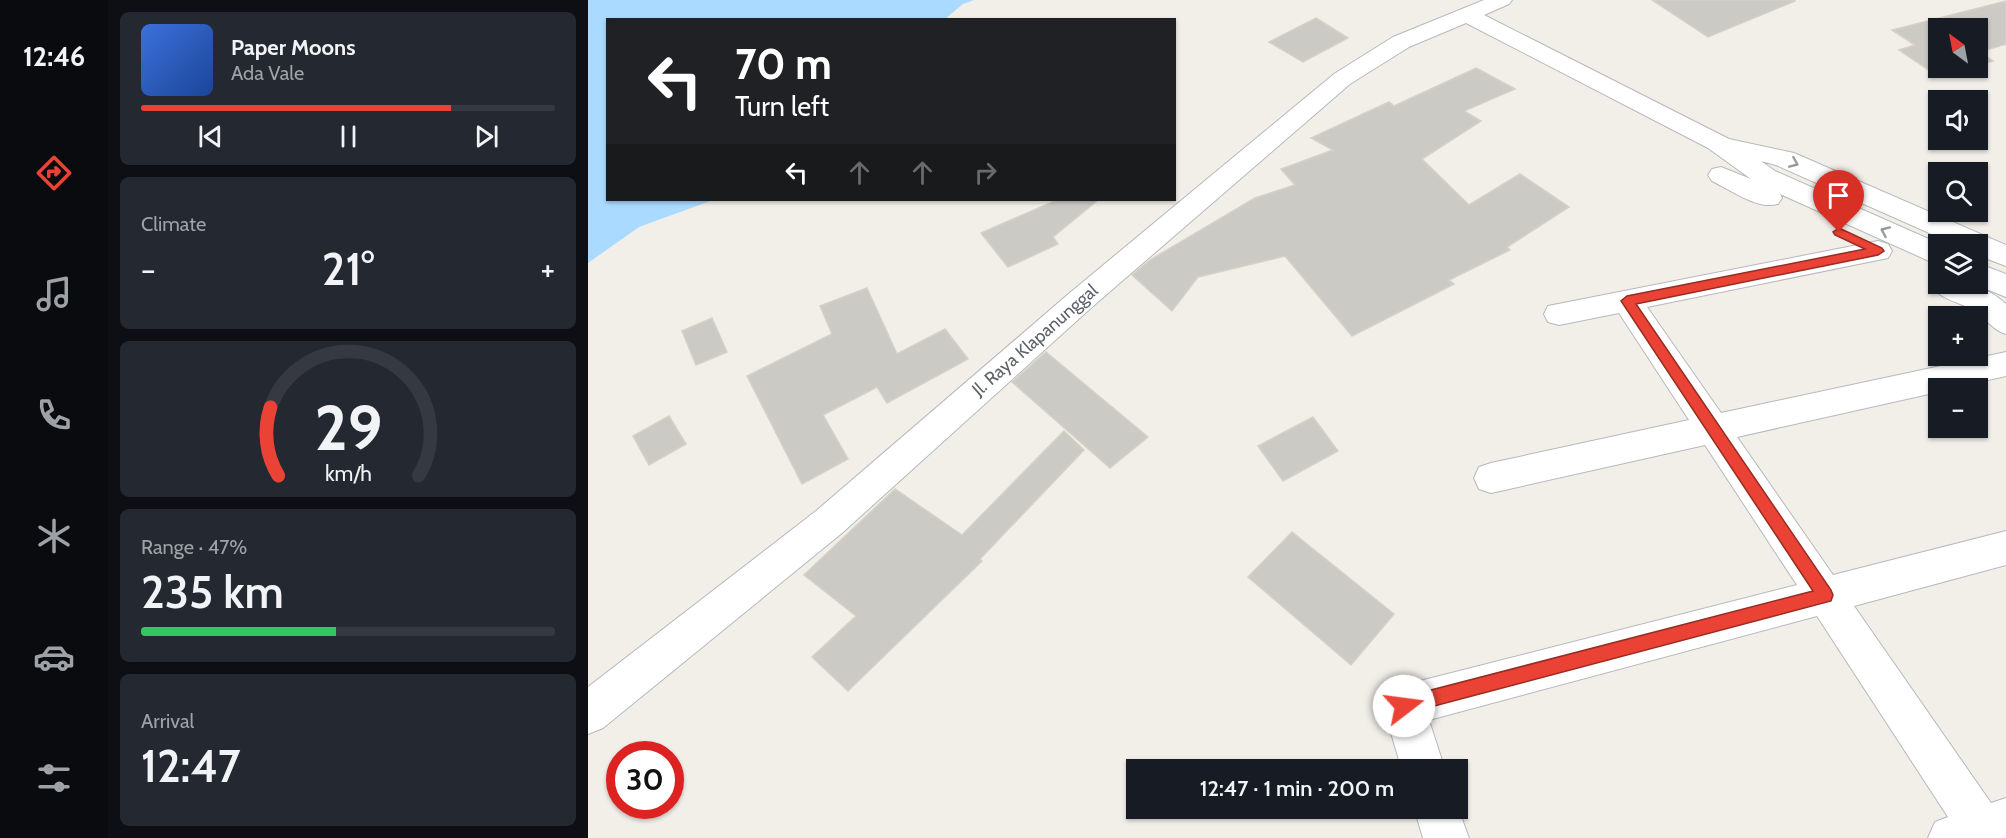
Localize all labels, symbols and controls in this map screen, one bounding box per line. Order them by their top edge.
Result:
north arrow [1928,18,1988,78]
map controls [1928,18,1988,438]
text: Paper Moons [231,34,355,61]
text: 70 m [735,38,832,90]
text: 12:46 [23,40,85,73]
icon: left [636,42,714,120]
text: Ada Vale [231,61,304,85]
text: Turn left [735,90,829,123]
button: sound [1928,90,1988,150]
icon: previous [194,120,227,153]
icon: pause [332,120,365,153]
icon: next [470,120,503,153]
icon: directions [33,152,75,194]
icon: left [780,156,813,189]
icon: ahead [843,156,876,189]
icon: ahead [906,156,939,189]
icon: right [969,156,1002,189]
one-way arrow [1787,156,1798,168]
button: search [1928,162,1988,222]
pin [1813,170,1864,232]
icon: arrive [1822,179,1855,212]
text: Climate [141,212,206,236]
one-way arrow [1880,226,1891,238]
button: layers [1928,234,1988,294]
text: 21° [322,242,374,296]
text: − [141,249,156,289]
text: + [540,249,555,289]
icon: music [33,273,75,315]
street label: Jl. Raya Klapanunggal [967,279,1103,401]
button: + [1928,306,1988,366]
button: − [1928,378,1988,438]
text: 29 [314,390,382,466]
icon: phone [33,394,75,436]
text: km/h [325,460,371,486]
icon: climate [33,515,75,557]
text: Range · 47% [141,535,247,559]
text: 235 km [141,565,284,619]
icon: car [33,636,75,678]
position arrow [1372,674,1436,738]
text: Arrival [141,709,194,733]
text: 12:47 [141,739,240,793]
speed limit sign: 30 [606,741,684,819]
icon: filters [33,757,75,799]
text: 12:47 · 1 min · 200 m [1200,775,1394,802]

